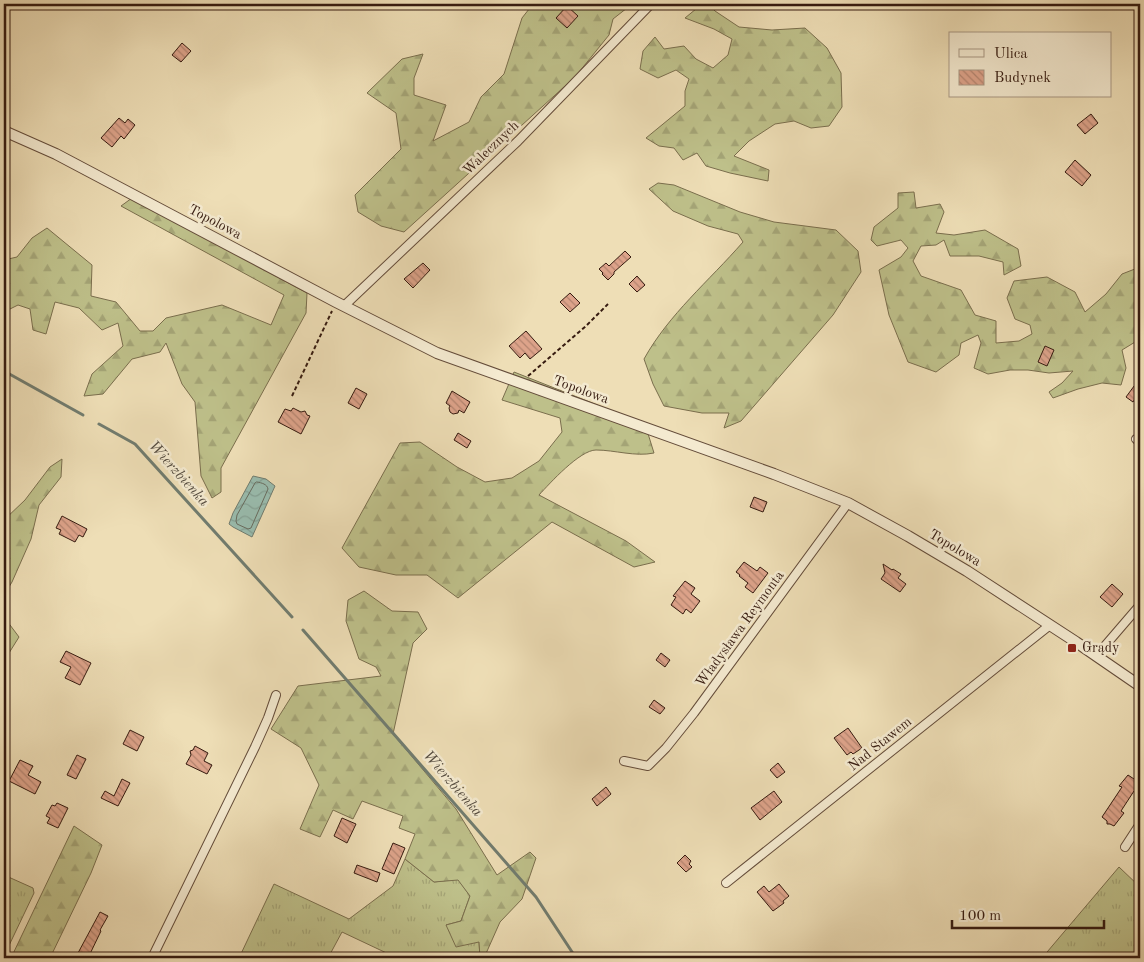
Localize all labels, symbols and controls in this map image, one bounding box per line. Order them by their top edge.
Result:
legend [949,32,1112,98]
text: Ulica [994,47,1028,62]
text: Budynek [994,71,1051,86]
street label: Walecznych [461,118,522,178]
street label: Topolowa [186,202,244,242]
street label: Topolowa [551,373,611,407]
water label: Wierzbienka [145,438,211,510]
street label: Topolowa [927,527,984,569]
street label: Władysława Reymonta [693,568,787,690]
place label: Grądy [1082,641,1120,655]
marker: Grądy [1066,642,1078,654]
street label: Nad Stawem [846,714,914,774]
water label: Wierzbienka [419,748,485,820]
scale bar [952,897,1104,929]
text: 100 m [959,909,1001,924]

